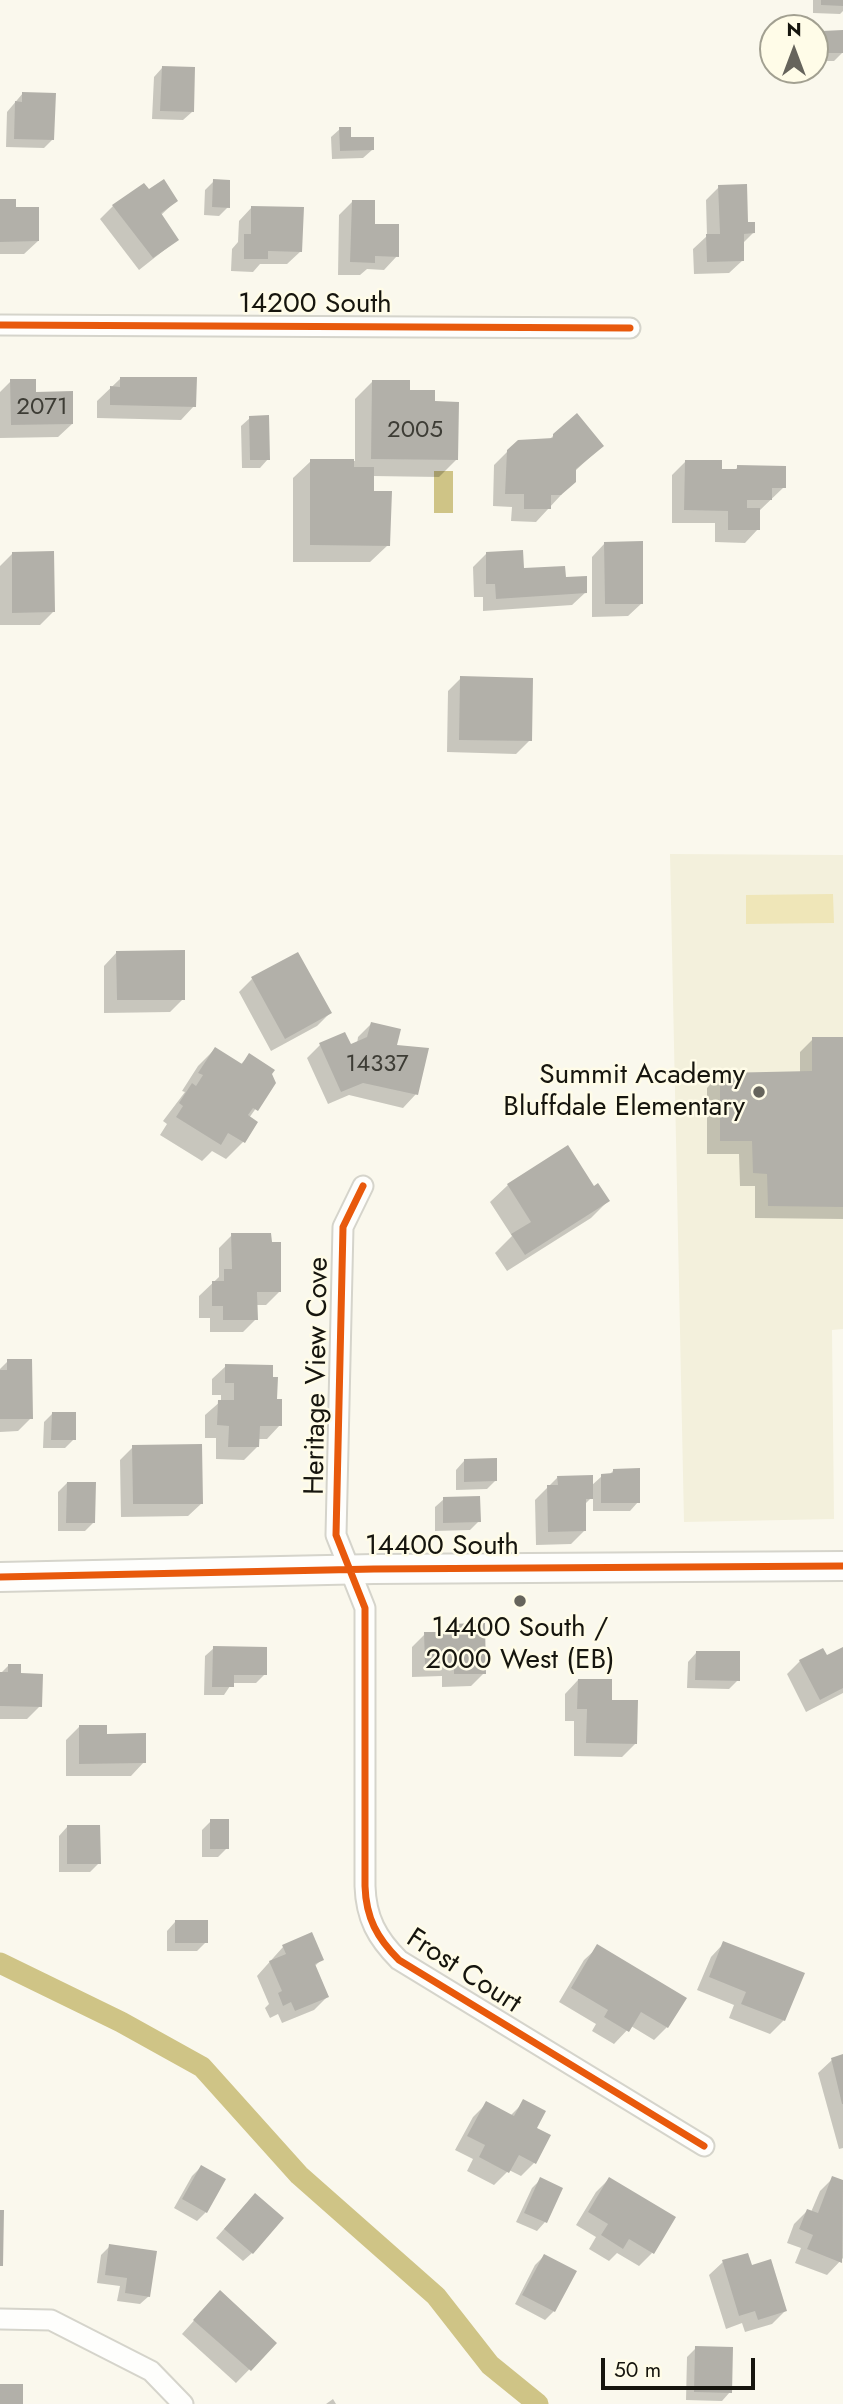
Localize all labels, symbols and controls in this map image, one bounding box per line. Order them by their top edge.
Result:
north arrow [759,14,829,84]
text: N [786,16,802,43]
street label: 14200 South [238,288,392,322]
house number: 2071 [16,394,68,422]
house number: 2005 [387,417,443,445]
house number: 14337 [345,1051,409,1079]
place label: Summit Academy Bluffdale Elementary [503,1059,745,1125]
marker: Summit Academy Bluffdale Elementary [751,1084,767,1100]
street label: Heritage View Cove [299,1257,337,1495]
street label: 14400 South [365,1530,519,1564]
marker: 14400 South / 2000 West (EB) [512,1593,528,1609]
place label: 14400 South / 2000 West (EB) [425,1612,615,1678]
street label: Frost Court [399,1923,527,2021]
scale bar [605,2344,759,2388]
text: 50 m [614,2355,661,2385]

